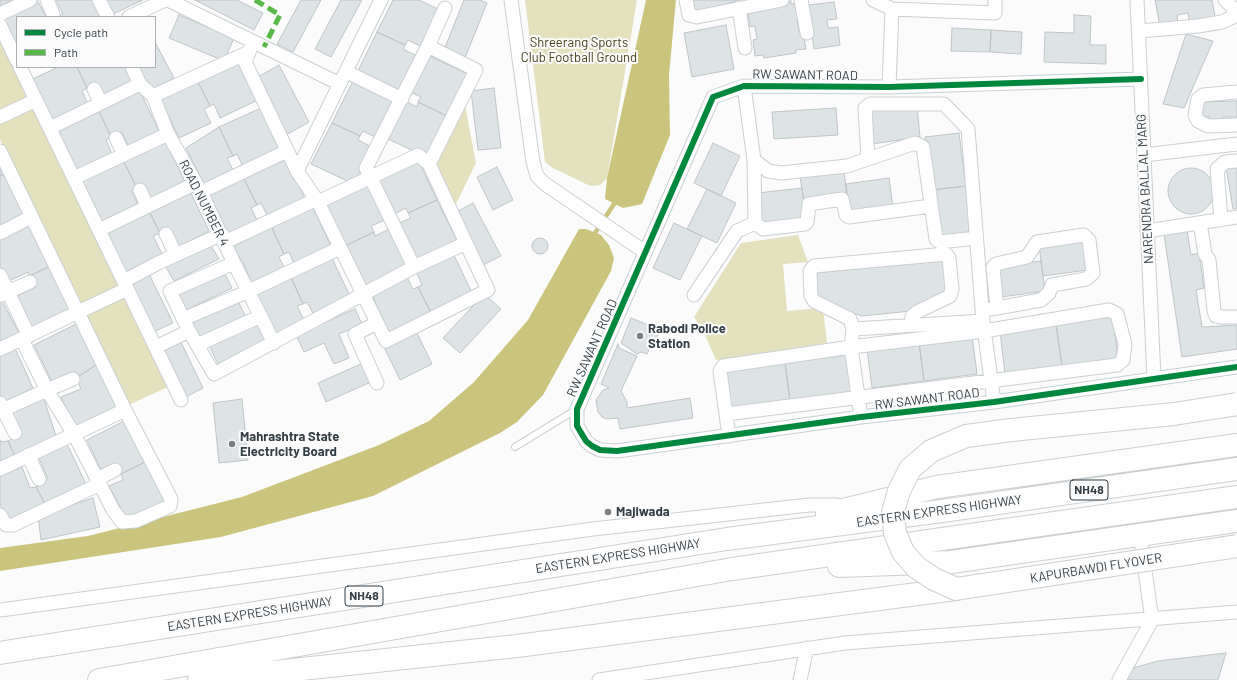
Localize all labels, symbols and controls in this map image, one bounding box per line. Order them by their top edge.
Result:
legend [16,16,156,68]
text: Cycle path [54,25,108,39]
park label: Shreerang Sports Club Football Ground [521,35,637,66]
text: Path [54,45,78,59]
street label: RW SAWANT ROAD [752,66,858,84]
street label: NARENDRA BALLAL MARG [1133,114,1157,264]
street label: ROAD NUMBER 4 [176,157,232,249]
street label: RW SAWANT ROAD [563,297,621,399]
place label: Rabodi Police Station [648,321,726,352]
marker: Rabodi Police Station [635,331,645,341]
street label: RW SAWANT ROAD [874,385,980,413]
place label: Mahrashtra State Electricity Board [240,429,339,460]
marker: Mahrashtra State Electricity Board [227,439,237,449]
road number: NH48 [1070,480,1108,500]
street label: EASTERN EXPRESS HIGHWAY [855,492,1023,530]
place label: Majiwada [616,504,670,520]
marker: Majiwada [603,507,613,517]
street label: EASTERN EXPRESS HIGHWAY [534,535,702,577]
street label: KAPURBAWDI FLYOVER [1029,550,1163,586]
road number: NH48 [345,586,383,606]
street label: EASTERN EXPRESS HIGHWAY [166,593,334,635]

